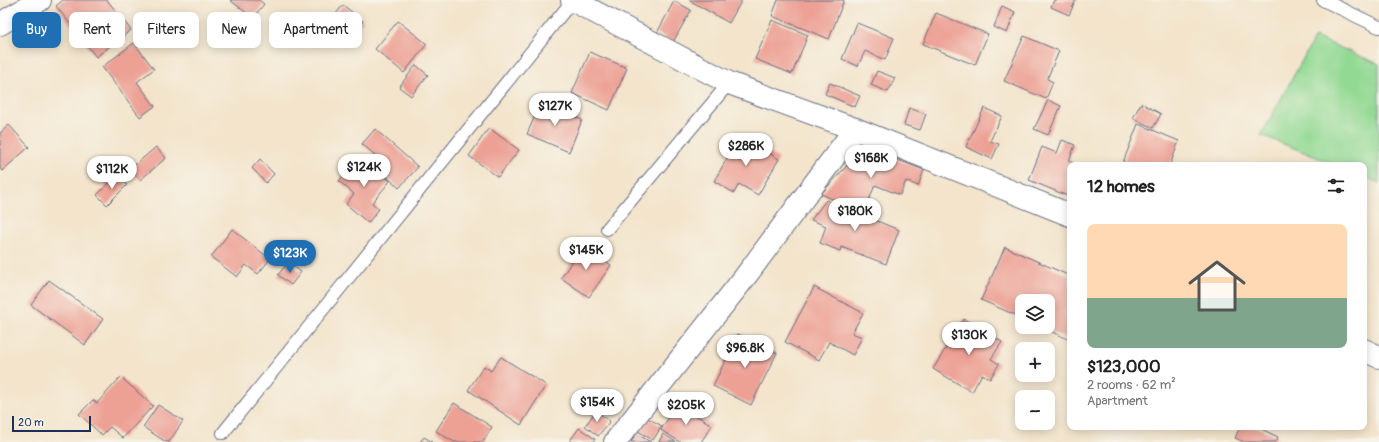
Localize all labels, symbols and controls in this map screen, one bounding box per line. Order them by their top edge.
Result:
chip: Buy [12,12,61,48]
chip: Rent [69,12,125,48]
chip: Filters [133,12,199,48]
chip: New [207,12,261,48]
chip: Apartment [269,12,362,48]
pin: $127K [527,93,583,127]
text: $127K [538,98,572,114]
pin: $286K [718,133,774,167]
text: $286K [728,138,764,154]
pin: $168K [843,145,899,179]
text: $168K [854,150,888,166]
pin: $124K [336,154,392,188]
pin: $112K [84,156,140,190]
text: $124K [347,159,381,175]
text: $112K [96,161,128,177]
icon: filters [1325,175,1347,197]
text: 12 homes [1087,176,1155,197]
pin: $180K [827,198,883,232]
text: $180K [837,203,873,219]
pin: $145K [558,237,614,271]
pin: $123K [262,240,318,274]
text: $145K [569,242,603,258]
text: $123K [273,245,307,261]
icon: home [1181,250,1253,322]
map controls [1015,294,1055,430]
button: layers [1015,294,1055,334]
pin: $130K [941,322,997,356]
text: $130K [951,327,987,343]
pin: $96.8K [712,335,778,369]
text: $96.8K [726,340,764,356]
button: + [1015,342,1055,382]
text: $123,000 [1087,356,1161,377]
text: 2 rooms · 62 m² [1087,377,1176,393]
pin: $154K [569,389,625,423]
button: − [1015,390,1055,430]
pin: $205K [658,392,714,426]
text: Apartment [1087,393,1148,409]
text: $154K [580,394,614,410]
text: $205K [667,397,705,413]
scale bar [12,414,91,433]
text: 20 m [18,416,44,429]

